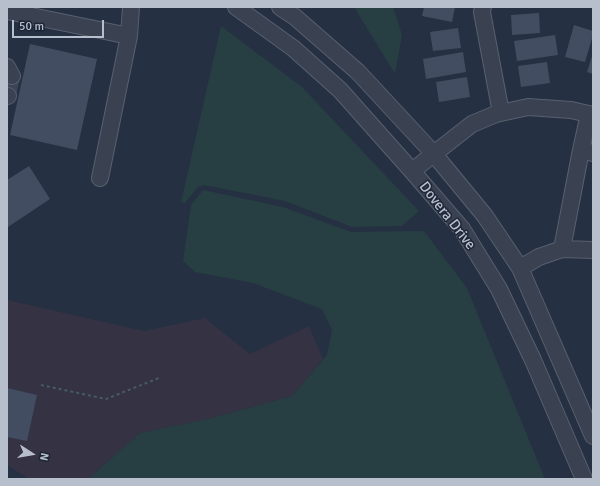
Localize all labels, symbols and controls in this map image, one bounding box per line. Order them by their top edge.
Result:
scale bar [14,12,106,38]
text: 50 m [19,19,44,34]
street label: Dovera Drive [415,178,479,254]
north arrow [12,434,52,474]
text: N [37,452,51,462]

